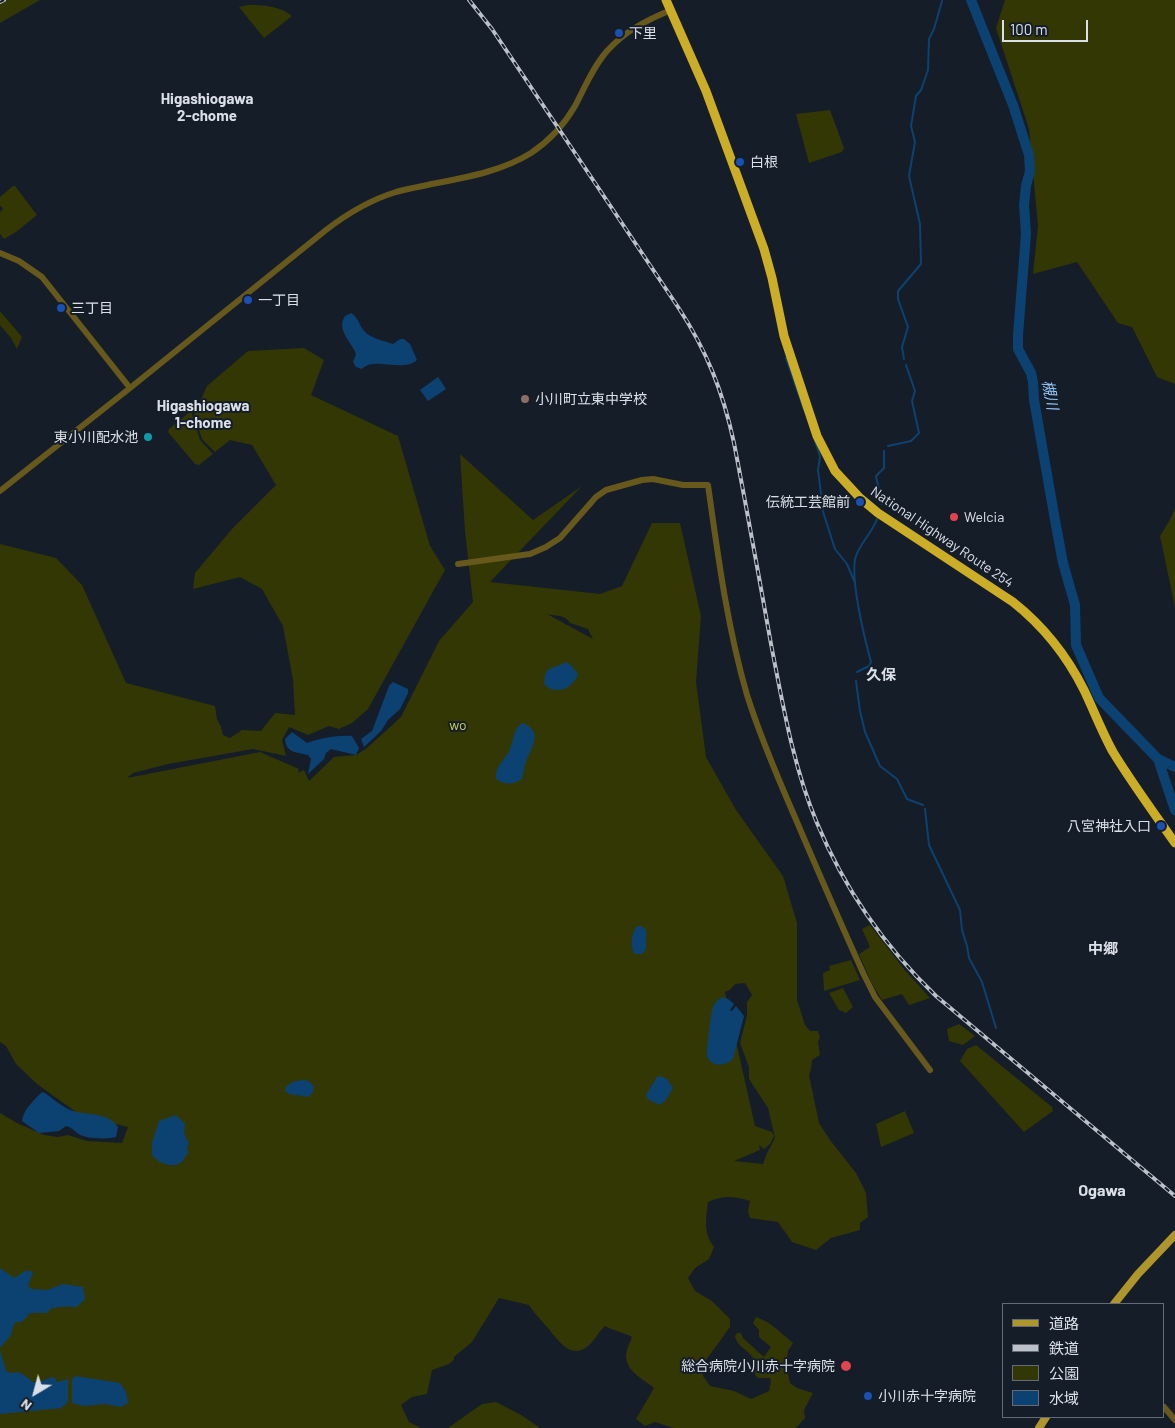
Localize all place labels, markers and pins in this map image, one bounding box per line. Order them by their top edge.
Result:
place label: 下里 [629,25,657,41]
marker: 下里 [613,27,625,39]
place label: 白根 [750,154,778,170]
marker: 白根 [734,156,746,168]
place label: 一丁目 [258,292,300,308]
marker: 一丁目 [242,294,254,306]
place label: 三丁目 [71,300,113,316]
marker: 三丁目 [55,302,67,314]
place label: 小川町立東中学校 [535,391,647,407]
marker: 小川町立東中学校 [519,393,531,405]
place label: 東小川配水池 [54,429,138,445]
marker: 東小川配水池 [142,431,154,443]
place label: 伝統工芸館前 [766,494,850,510]
marker: 伝統工芸館前 [854,496,866,508]
place label: Welcia [964,509,1004,525]
marker: Welcia [948,511,960,523]
place label: 八宮神社入口 [1067,818,1151,834]
marker: 八宮神社入口 [1155,820,1167,832]
place label: 総合病院小川赤十字病院 [681,1358,835,1374]
marker: 総合病院小川赤十字病院 [839,1359,853,1373]
place label: 小川赤十字病院 [878,1388,976,1404]
marker: 小川赤十字病院 [862,1390,874,1402]

